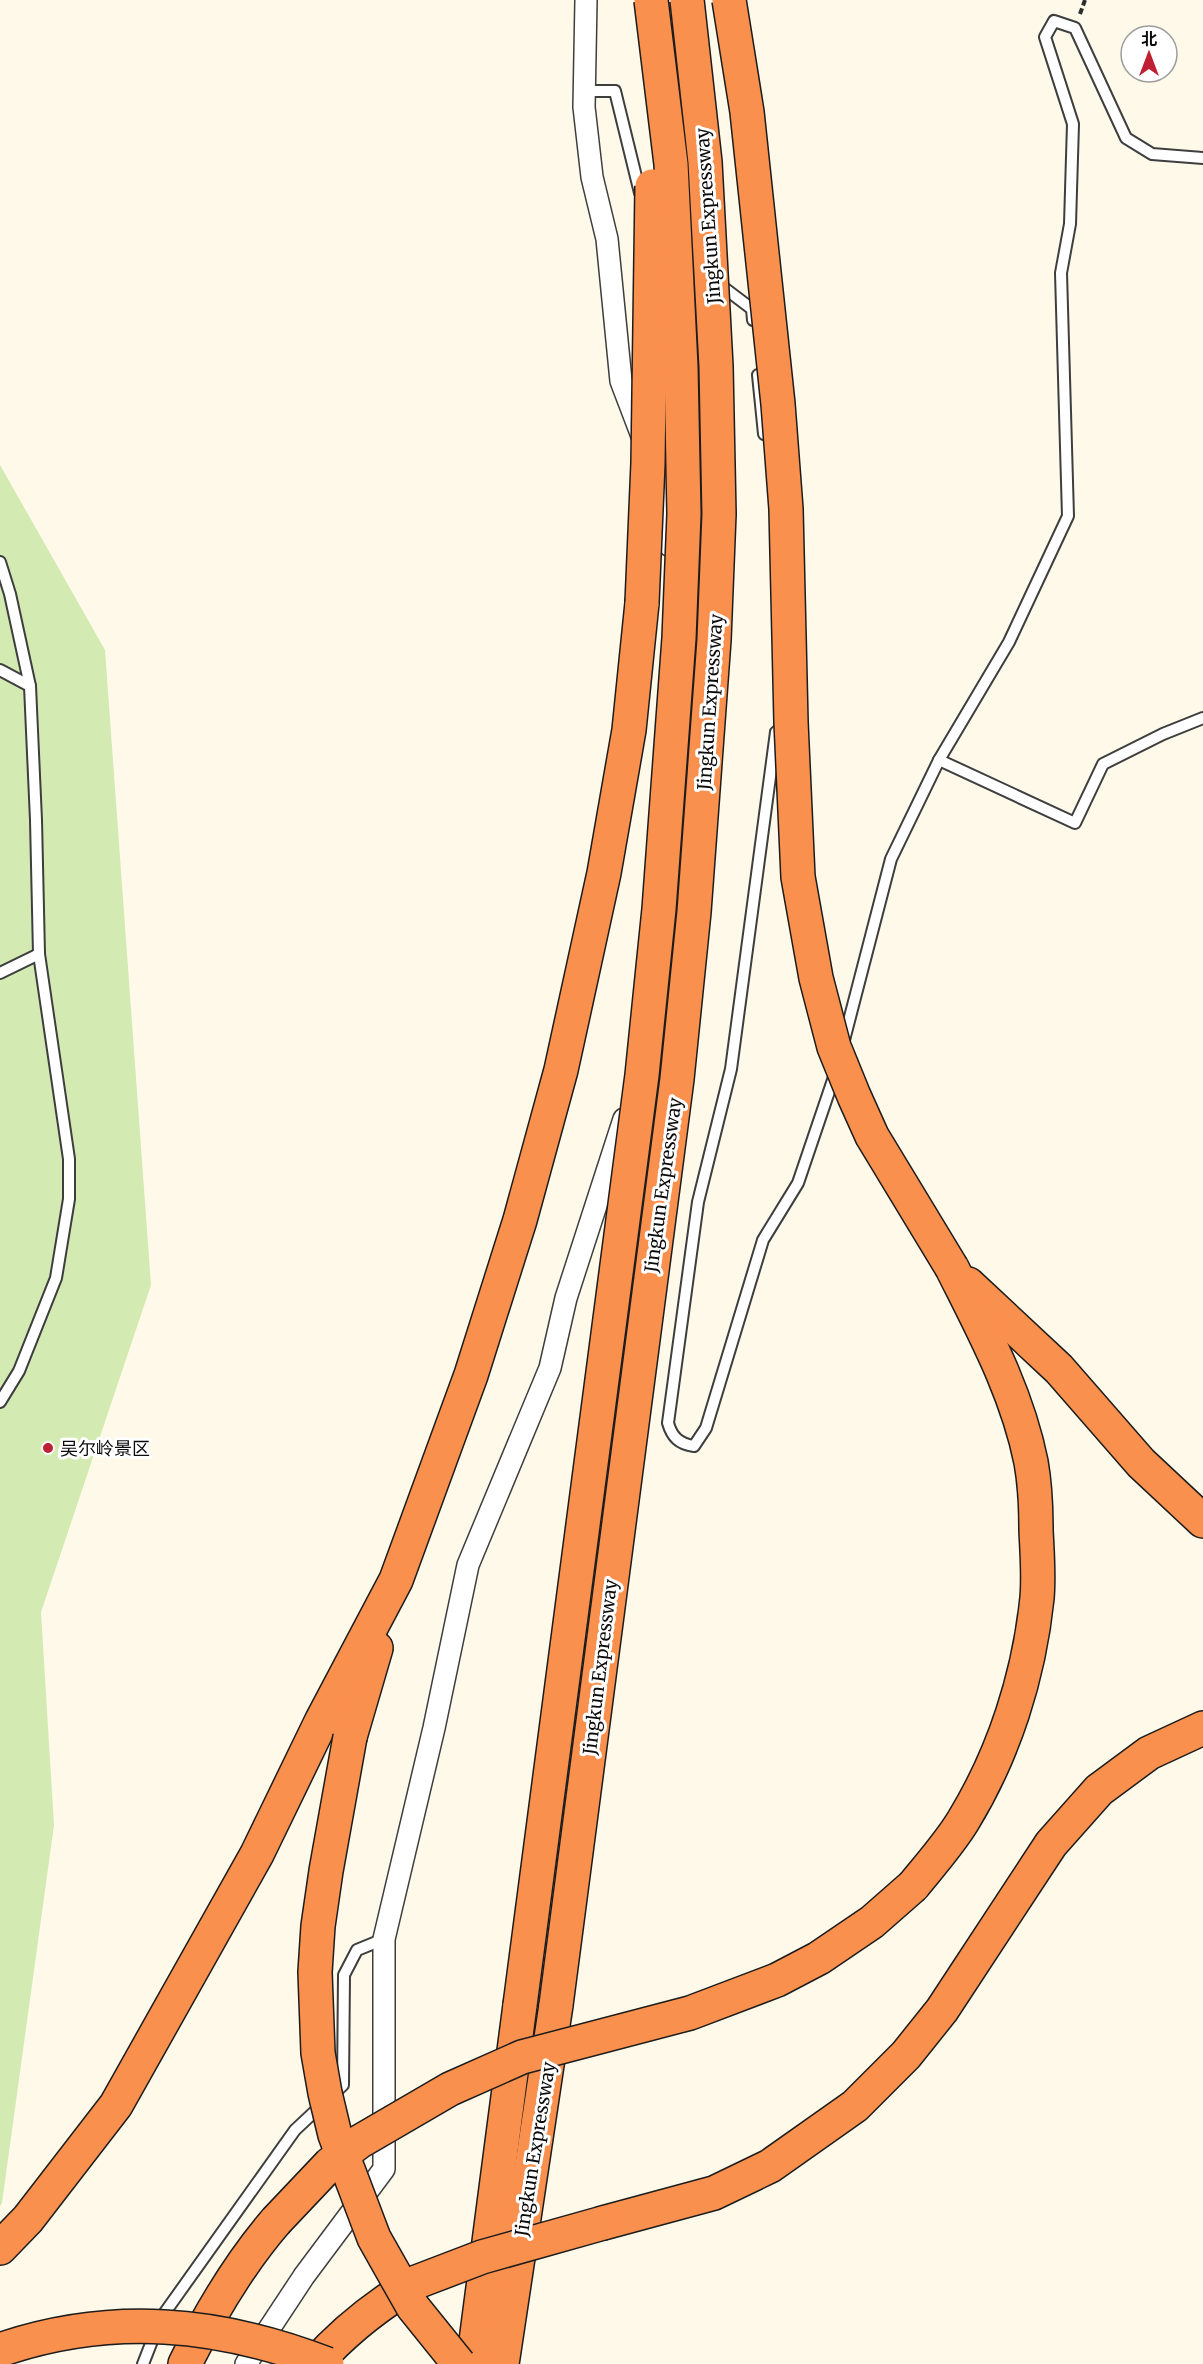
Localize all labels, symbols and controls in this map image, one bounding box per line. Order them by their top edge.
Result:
north arrow [1119,24,1179,84]
text: 北 [1141,29,1157,49]
street label: Jingkun Expressway [690,127,726,306]
street label: Jingkun Expressway [692,613,728,792]
street label: Jingkun Expressway [639,1095,687,1275]
place label: 吴尔岭景区 [60,1437,150,1460]
marker: 吴尔岭景区 [41,1441,55,1455]
street label: Jingkun Expressway [578,1577,622,1757]
street label: Jingkun Expressway [510,2060,560,2239]

